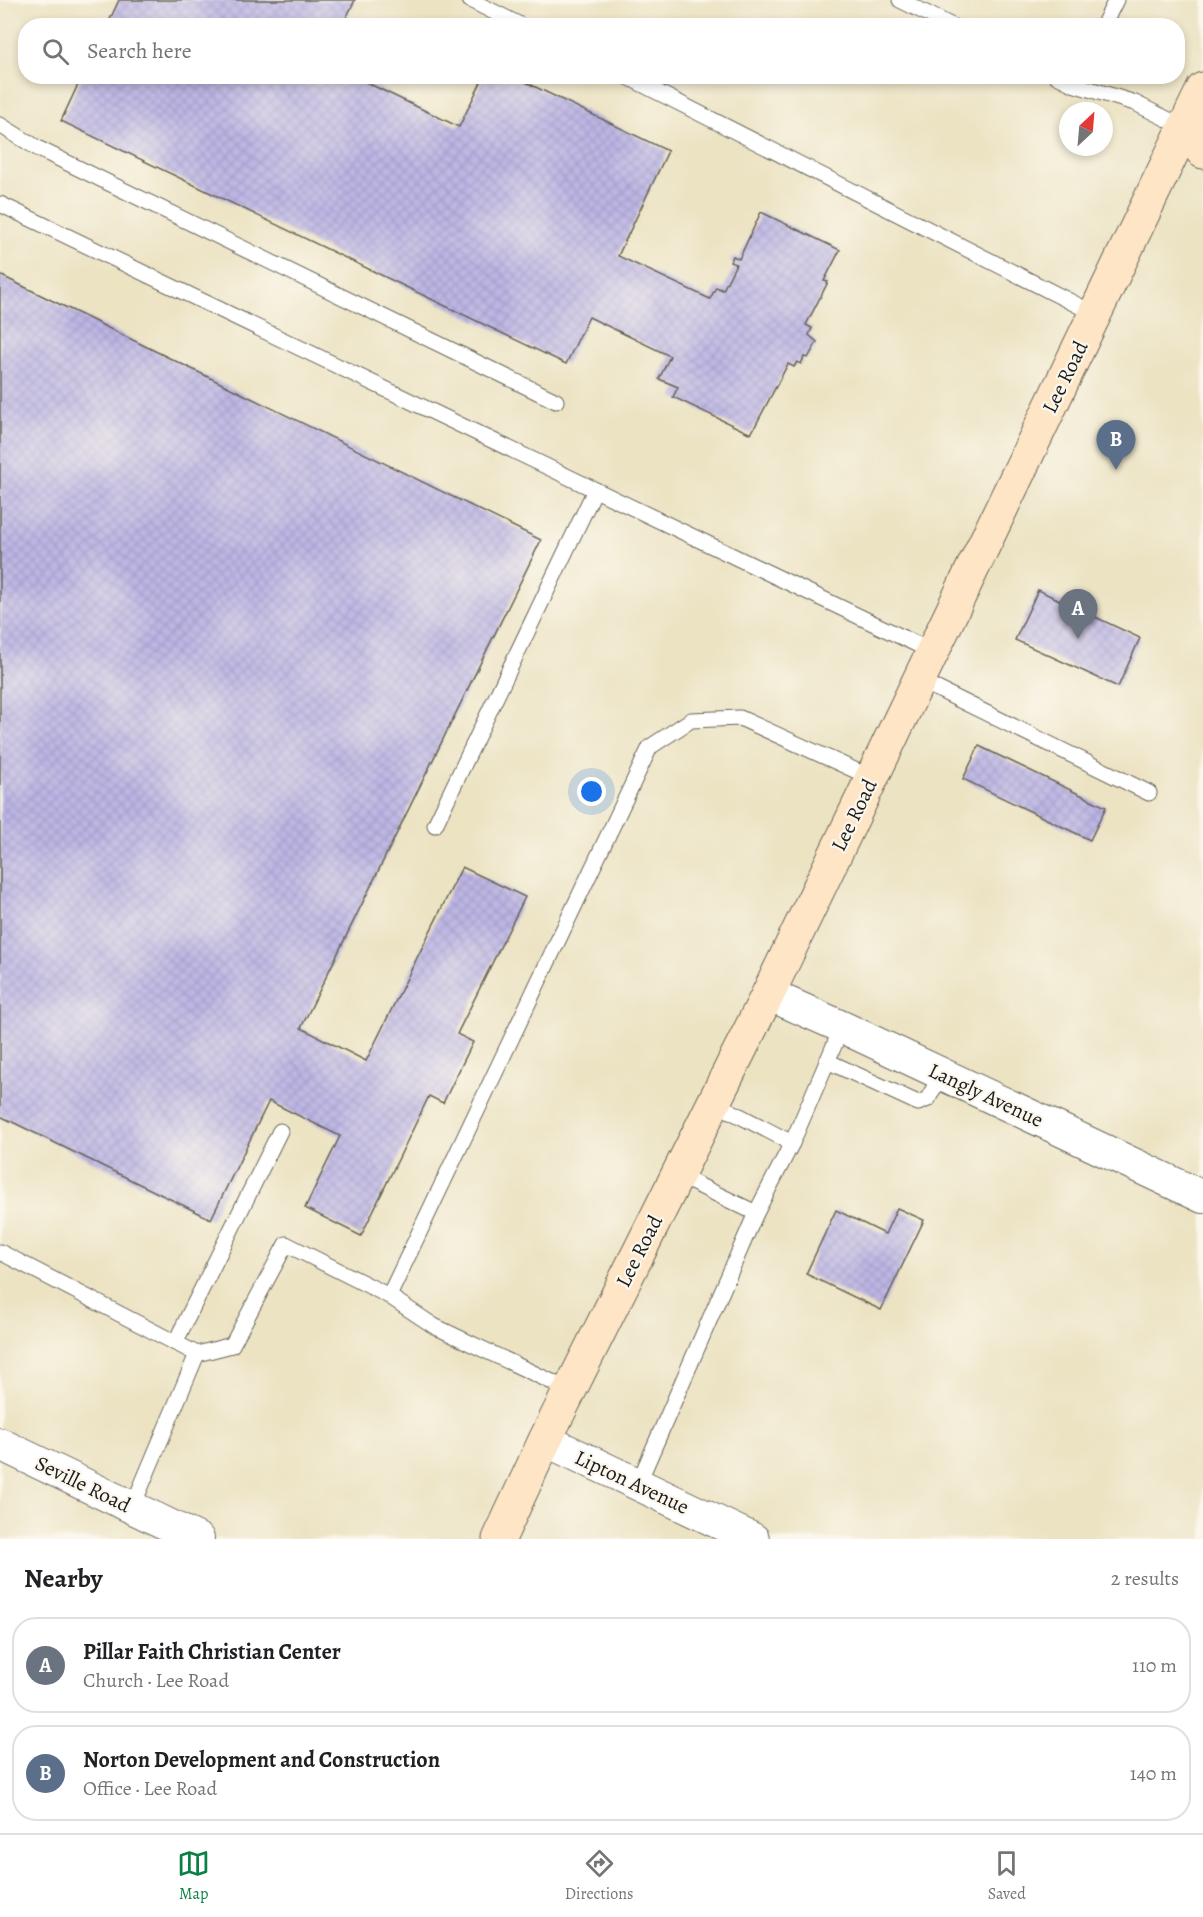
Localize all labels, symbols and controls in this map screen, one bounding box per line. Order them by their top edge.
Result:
search box [18,18,1185,84]
icon: search [39,35,72,68]
text: Search here [87,36,192,66]
north arrow [1059,102,1113,156]
street label: Lee Road [1035,335,1095,418]
pin: B [1096,420,1136,470]
pin: A [1058,590,1098,639]
street label: Lee Road [824,773,884,856]
your location [577,777,606,806]
street label: Langly Avenue [924,1056,1048,1134]
street label: Lee Road [609,1210,669,1292]
street label: Lipton Avenue [570,1443,694,1521]
street label: Seville Road [31,1449,136,1519]
text: Nearby [24,1561,103,1596]
text: 2 results [1111,1565,1179,1592]
text: Pillar Faith Christian Center [83,1637,341,1667]
text: A [39,1652,52,1679]
text: 110 m [1132,1652,1177,1679]
text: Church · Lee Road [83,1667,229,1694]
text: Norton Development and Construction [83,1745,440,1775]
text: B [39,1760,52,1787]
text: 140 m [1130,1760,1177,1787]
text: Office · Lee Road [83,1775,217,1802]
tab: Map [177,1847,210,1905]
tab: Directions [565,1847,633,1905]
tab: Saved [988,1847,1026,1905]

